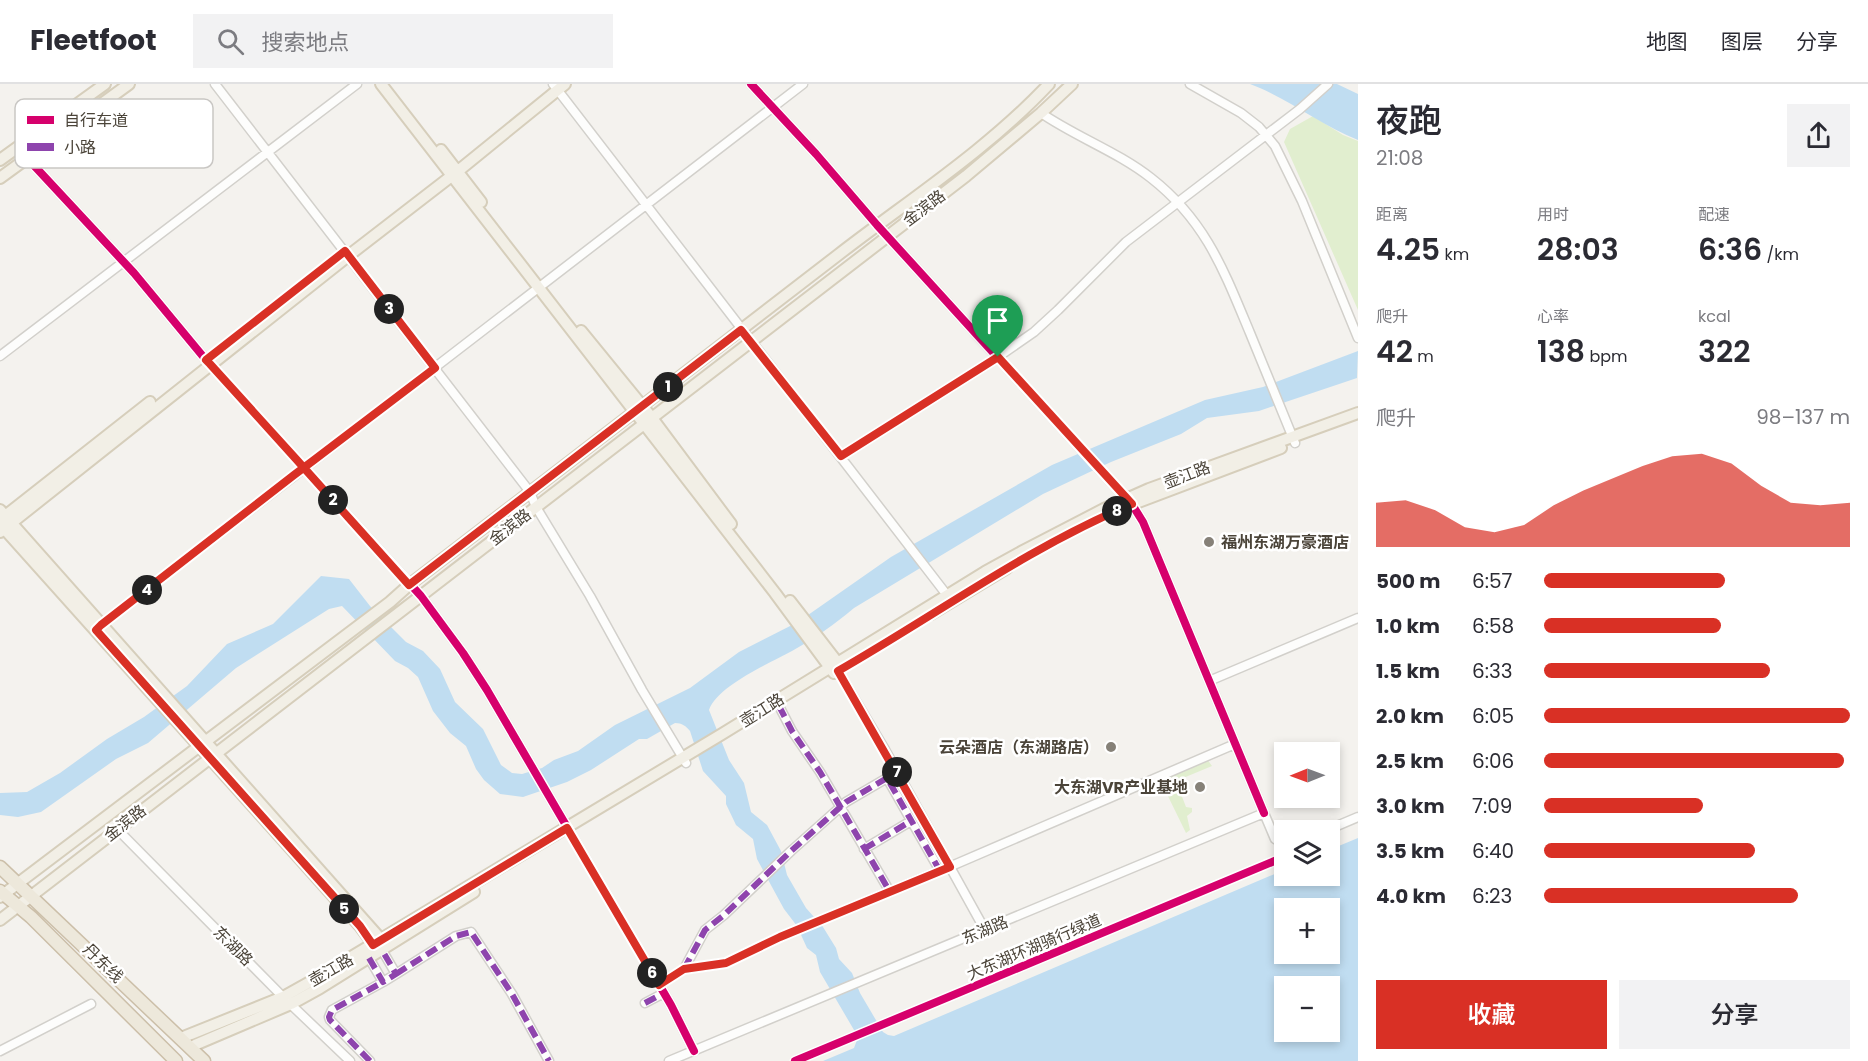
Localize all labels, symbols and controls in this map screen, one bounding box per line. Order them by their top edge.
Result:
search box [193,14,613,68]
text: Fleetfoot [30,21,157,60]
icon: search [214,25,247,58]
text: 搜索地点 [262,27,350,58]
text: 地图 [1646,27,1688,56]
text: 图层 [1721,27,1763,56]
text: 分享 [1796,27,1838,56]
text: 夜跑 [1376,97,1442,144]
legend [15,99,213,168]
button: share [1787,104,1850,167]
text: 自行车道 [64,109,128,132]
text: 小路 [64,136,96,159]
text: 21:08 [1376,144,1423,172]
street label: 金滨路 [898,184,950,232]
text: 距离 [1376,203,1408,226]
text: 用时 [1537,203,1569,226]
text: 配速 [1698,203,1730,226]
text: 4.25 [1376,228,1440,271]
text: 28:03 [1537,228,1619,271]
text: 6:36 [1698,228,1762,271]
text: km [1440,243,1469,266]
text: /km [1762,243,1799,266]
pin: 3 [374,294,404,324]
pin [972,295,1023,357]
text: 3 [384,297,394,320]
icon: arrive [981,304,1014,337]
text: 爬升 [1376,305,1408,328]
text: 心率 [1537,305,1569,328]
text: kcal [1698,305,1731,328]
text: 42 [1376,330,1413,373]
text: 138 [1537,330,1585,373]
text: 322 [1698,330,1750,373]
text: m [1413,345,1434,368]
text: bpm [1585,345,1628,368]
pin: 1 [653,372,683,402]
text: 1 [665,375,671,398]
text: 98–137 m [1756,403,1850,431]
text: 爬升 [1376,404,1416,432]
street label: 壶江路 [1160,456,1214,494]
pin: 2 [318,485,348,515]
text: 2 [328,488,338,511]
pin: 8 [1102,496,1132,526]
text: 8 [1112,499,1122,522]
street label: 金滨路 [484,503,536,551]
place label: 福州东湖万豪酒店 [1221,531,1349,554]
marker: 福州东湖万豪酒店 [1202,535,1216,549]
text: 500 m [1376,567,1441,595]
text: 6:57 [1472,567,1512,595]
pin: 4 [132,575,162,605]
text: 4 [142,578,152,601]
text: 1.0 km [1376,612,1440,640]
text: 6:58 [1472,612,1514,640]
text: 1.5 km [1376,657,1440,685]
text: 6:33 [1472,657,1513,685]
street label: 壶江路 [736,688,788,732]
text: 2.0 km [1376,702,1444,730]
text: 6:05 [1472,702,1514,730]
place label: 云朵酒店（东湖路店） [939,736,1099,759]
marker: 云朵酒店（东湖路店） [1104,740,1118,754]
north arrow [1274,742,1340,808]
map controls [1274,742,1340,1042]
text: 2.5 km [1376,747,1444,775]
text: 6:06 [1472,747,1514,775]
pin: 7 [882,757,912,787]
text: 7 [893,760,901,783]
place label: 大东湖VR产业基地 [1054,776,1188,799]
marker: 大东湖VR产业基地 [1193,780,1207,794]
text: 3.0 km [1376,792,1445,820]
text: 7:09 [1472,792,1512,820]
street label: 金滨路 [99,799,151,847]
button: layers [1274,820,1340,886]
text: 3.5 km [1376,837,1445,865]
text: 6:40 [1472,837,1514,865]
text: 4.0 km [1376,882,1446,910]
text: 6:23 [1472,882,1512,910]
pin: 5 [329,894,359,924]
text: 5 [339,897,349,920]
button: + [1274,898,1340,964]
street label: 大东湖环湖骑行绿道 [963,908,1105,986]
street label: 东湖路 [958,910,1012,950]
street label: 东湖路 [208,921,258,971]
street label: 丹东线 [78,938,128,988]
street label: 壶江路 [304,948,358,992]
pin: 6 [637,958,667,988]
text: 6 [647,961,657,984]
button: − [1274,976,1340,1042]
button: 收藏 [1376,980,1607,1049]
button: 分享 [1619,980,1850,1049]

